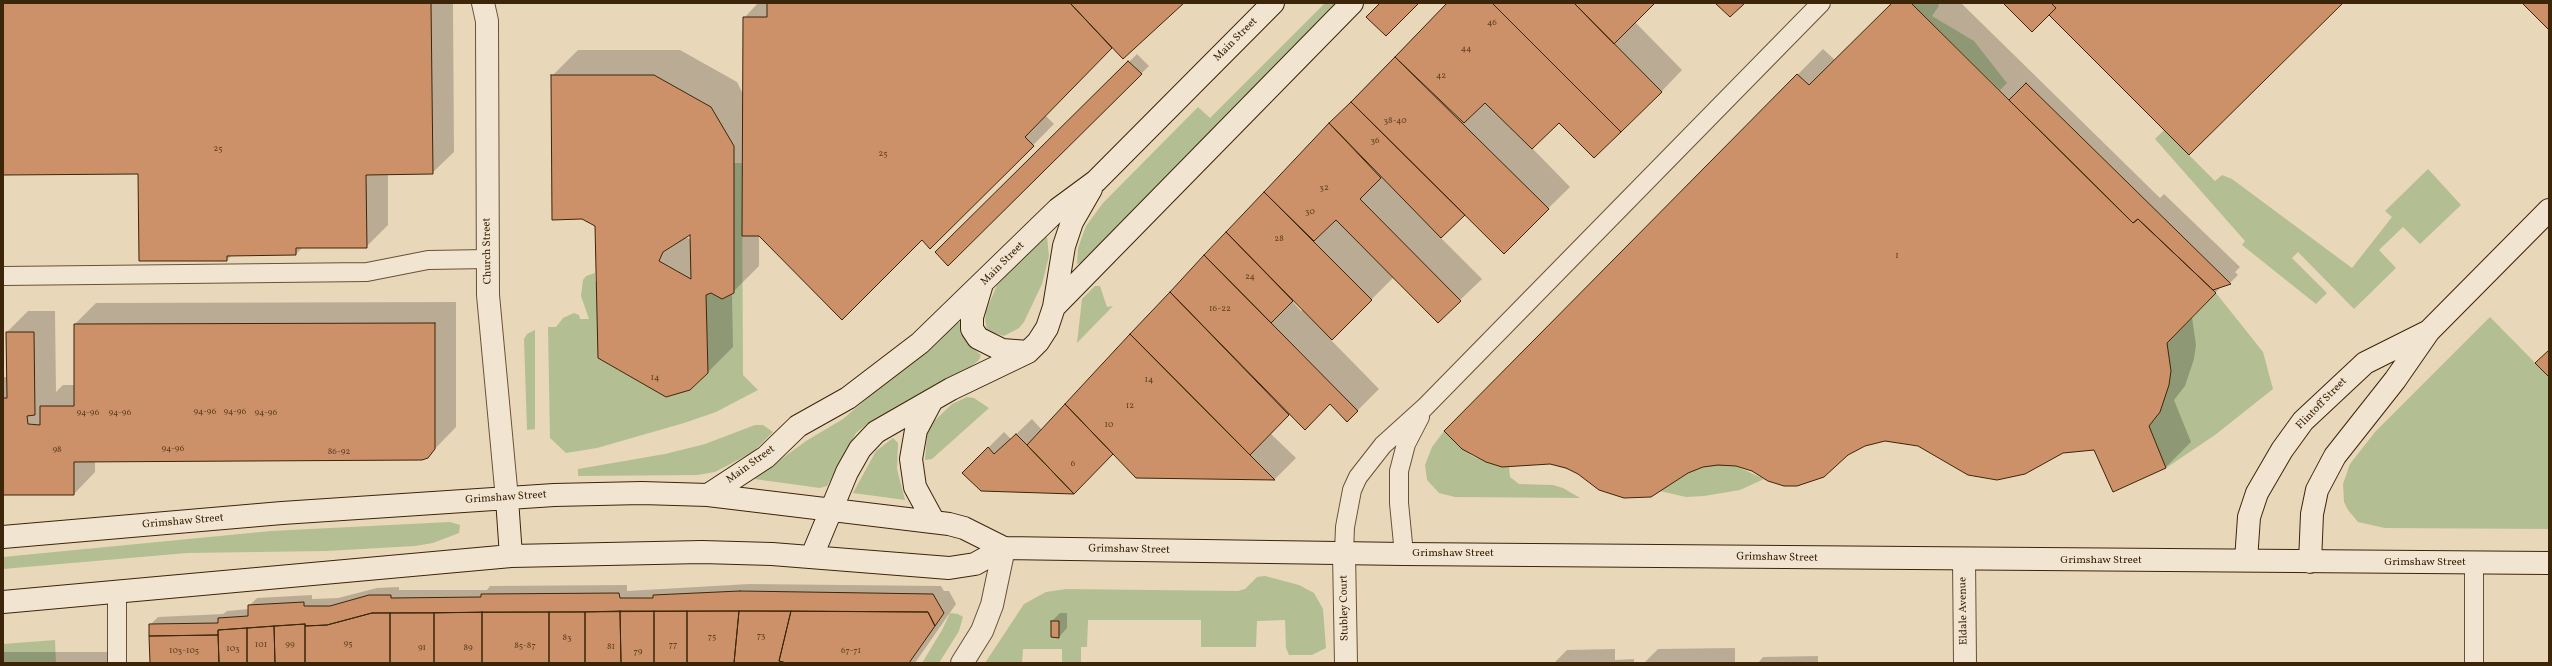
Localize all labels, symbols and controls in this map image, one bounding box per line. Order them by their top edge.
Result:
street label: Main Street [1211,15,1261,65]
house number: 46 [1487,18,1497,28]
house number: 44 [1461,44,1471,54]
house number: 42 [1436,71,1446,81]
house number: 38-40 [1383,116,1407,126]
house number: 36 [1370,136,1380,146]
house number: 25 [213,144,223,154]
house number: 25 [878,149,888,159]
house number: 32 [1319,183,1329,193]
house number: 30 [1305,207,1315,217]
street label: Church Street [481,217,495,285]
house number: 28 [1274,234,1284,244]
street label: Main Street [978,239,1028,289]
house number: 1 [1895,251,1899,261]
house number: 24 [1245,272,1255,282]
house number: 16-22 [1209,304,1231,314]
house number: 14 [651,373,659,383]
house number: 14 [1145,375,1153,385]
street label: Flintoff Street [2294,375,2350,433]
house number: 12 [1126,401,1134,411]
house number: 94-96 [194,407,216,417]
house number: 94-96 [224,407,246,417]
house number: 94-96 [77,408,99,418]
house number: 94-96 [109,408,131,418]
house number: 94-96 [255,408,277,418]
house number: 10 [1105,420,1113,430]
street label: Main Street [724,443,778,487]
house number: 94-96 [162,444,184,454]
house number: 98 [52,445,62,455]
house number: 86-92 [328,447,350,457]
house number: 6 [1071,459,1075,469]
street label: Grimshaw Street [465,489,547,507]
street label: Grimshaw Street [142,512,224,532]
street label: Grimshaw Street [1088,543,1170,557]
street label: Grimshaw Street [1412,547,1494,561]
street label: Grimshaw Street [1736,551,1818,565]
street label: Grimshaw Street [2060,554,2142,568]
street label: Grimshaw Street [2384,556,2466,570]
street label: Stubley Court [1338,575,1352,641]
street label: Eldale Avenue [1957,577,1971,645]
house number: 73 [757,631,765,641]
house number: 75 [708,632,716,642]
house number: 83 [562,633,572,643]
house number: 95 [344,639,352,649]
house number: 101 [255,640,267,650]
house number: 99 [285,640,295,650]
house number: 77 [669,640,677,650]
house number: 85-87 [514,641,536,651]
house number: 81 [607,642,615,652]
house number: 91 [418,643,426,653]
house number: 89 [463,643,473,653]
house number: 103 [226,644,240,654]
house number: 103-105 [169,646,199,656]
house number: 67-71 [841,646,861,656]
house number: 79 [634,647,642,657]

